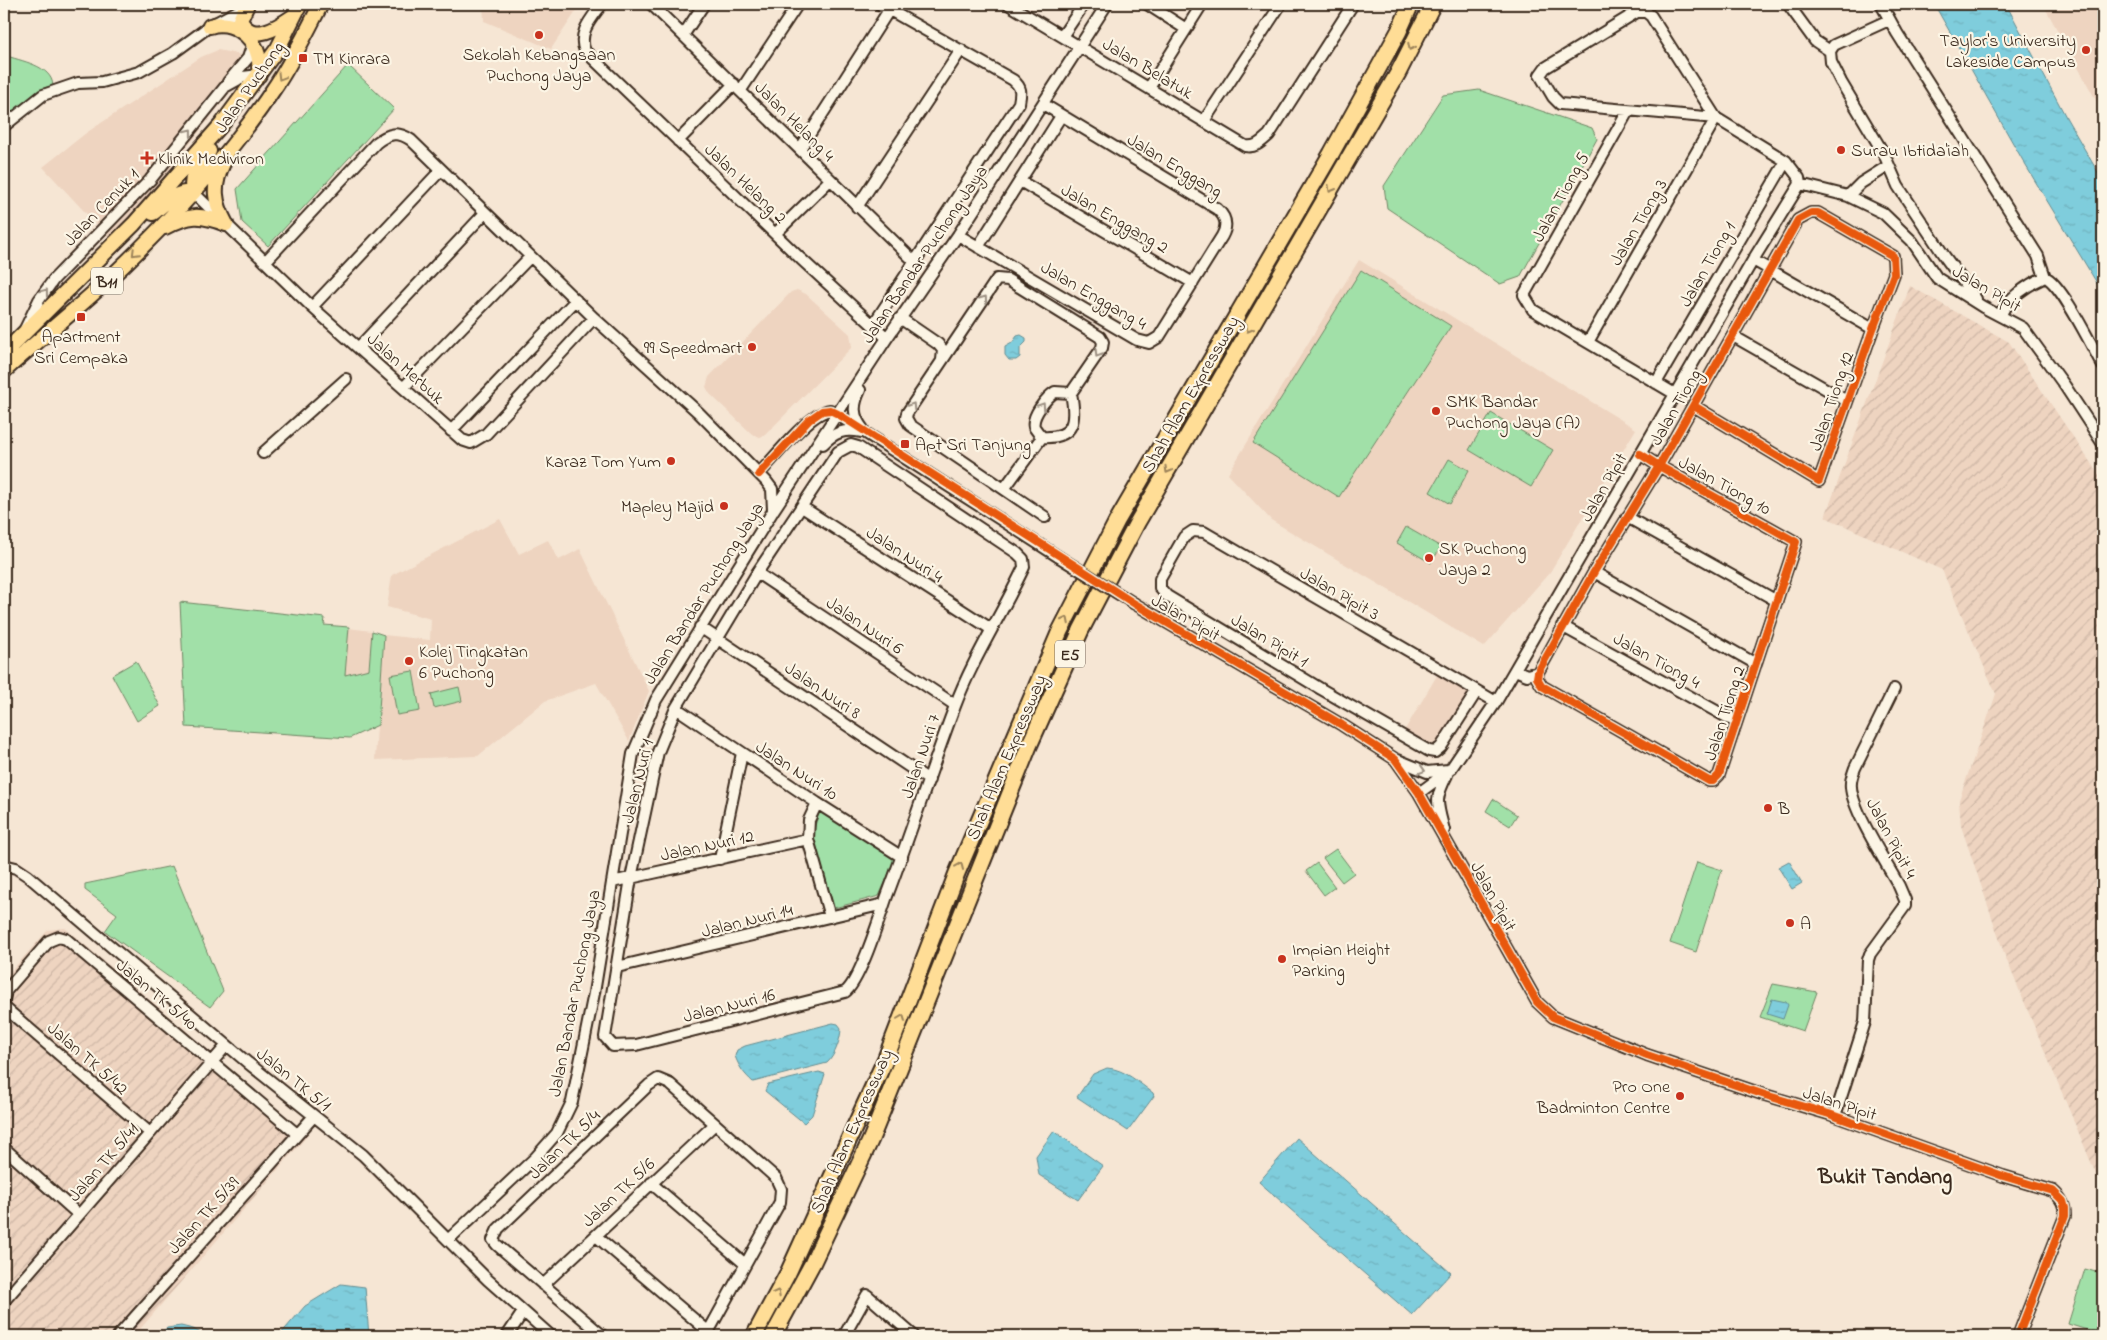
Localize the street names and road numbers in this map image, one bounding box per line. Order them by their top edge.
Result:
street label: Jalan Belatuk [1097,32,1197,107]
street label: Jalan Puchong [209,37,293,140]
street label: Jalan Helang 4 [747,76,840,170]
street label: Jalan Enggang [1121,128,1227,206]
street label: Jalan Helang 2 [697,138,792,231]
street label: Jalan Tiong 5 [1526,148,1598,248]
street label: Jalan Bandar Puchong Jaya [856,161,996,350]
street label: Jalan Cenuk 1 [58,163,147,253]
street label: Jalan Tiong 3 [1604,175,1676,272]
street label: Jalan Enggang 2 [1055,178,1173,262]
street label: Jalan Tiong 1 [1674,217,1745,313]
street label: Jalan Enggang 4 [1034,256,1152,339]
street label: Jalan Pipit [1946,259,2026,320]
road number: B11 [91,268,123,294]
street label: Shah Alam Expressway [1136,312,1247,478]
street label: Jalan Merbuk [360,327,449,412]
street label: Jalan Tiong 12 [1804,348,1863,455]
street label: Jalan Tiong [1644,365,1710,452]
street label: Jalan Pipit [1574,448,1635,528]
street label: Jalan Tiong 10 [1672,451,1775,524]
street label: Jalan Bandar Puchong Jaya [638,498,772,691]
street label: Jalan Nuri 4 [860,521,948,591]
street label: Jalan Pipit 3 [1294,561,1384,628]
street label: Jalan Pipit [1145,588,1225,649]
street label: Jalan Nuri 6 [820,591,908,662]
street label: Jalan Pipit 1 [1225,608,1313,675]
street label: Jalan Tiong 4 [1607,627,1705,698]
road number: E5 [1055,641,1085,668]
street label: Jalan Nuri 8 [779,657,865,727]
street label: Jalan Tiong 2 [1698,663,1754,765]
street label: Shah Alam Expressway [961,671,1054,845]
street label: Jalan Nuri 7 [895,710,949,802]
street label: Jalan Nuri 10 [749,735,843,808]
street label: Jalan Nuri 1 [616,736,662,826]
street label: Jalan Pipit 4 [1858,794,1923,884]
street label: Jalan Nuri 12 [658,824,757,870]
street label: Jalan Pipit [1462,857,1522,937]
street label: Jalan Bandar Puchong Jaya [543,888,610,1099]
street label: Jalan Nuri 14 [699,898,797,946]
street label: Jalan TK 5/40 [109,954,202,1038]
street label: Jalan Nuri 16 [681,983,778,1031]
street label: Jalan TK 5/42 [40,1017,133,1102]
street label: Jalan TK 5/1 [250,1042,336,1119]
street label: Shah Alam Expressway [805,1045,901,1218]
street label: Jalan Pipit [1799,1081,1880,1129]
street label: Jalan TK 5/4 [523,1104,608,1187]
street label: Jalan TK 5/41 [63,1118,146,1209]
street label: Jalan TK 5/6 [577,1153,662,1234]
street label: Jalan TK 5/39 [162,1171,247,1261]

